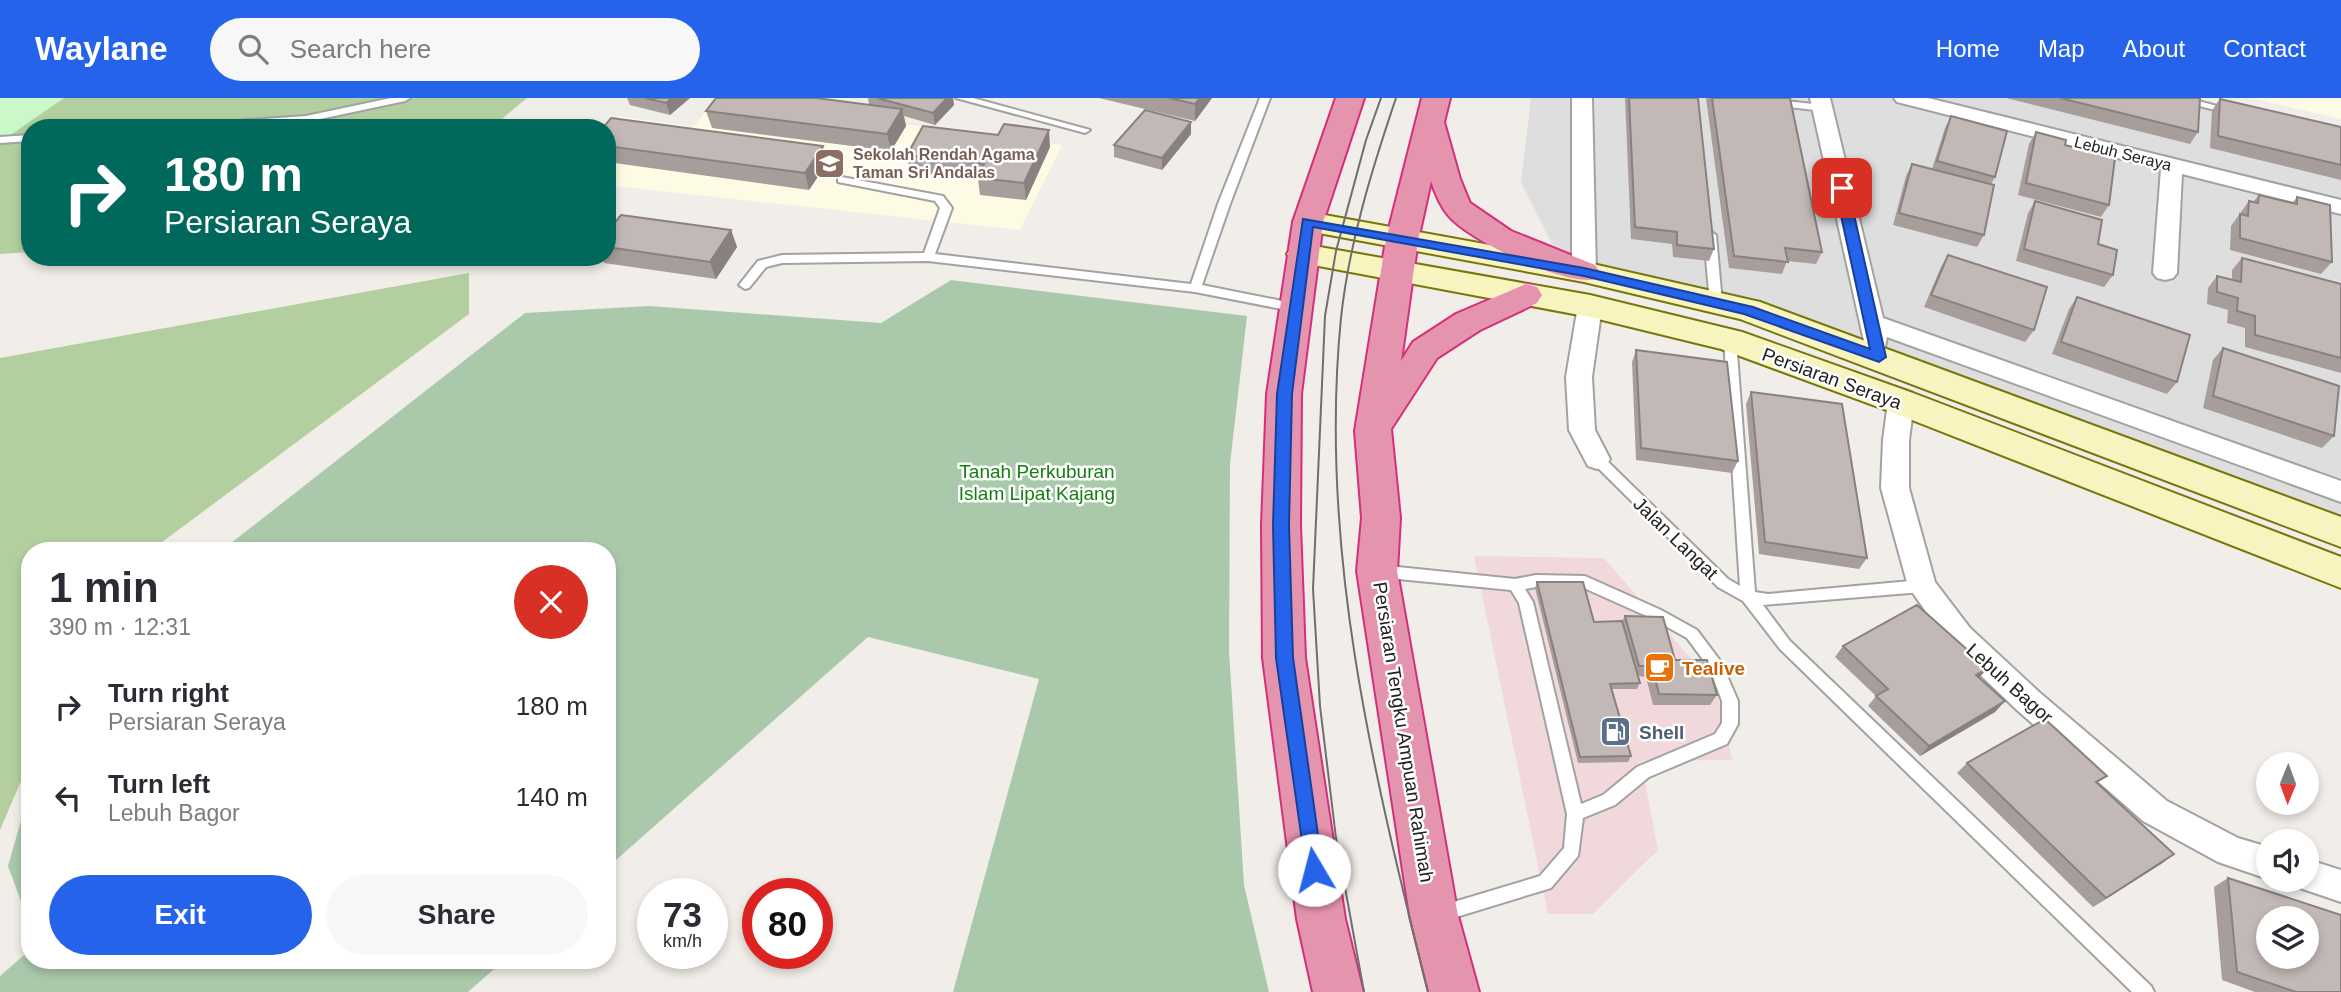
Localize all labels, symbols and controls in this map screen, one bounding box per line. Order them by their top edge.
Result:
search box [210,18,700,81]
text: Waylane [35,30,168,67]
icon: search [234,30,272,68]
text: Search here [290,34,431,64]
text: Home [1936,35,2000,62]
text: Map [2038,35,2085,62]
text: About [2123,35,2185,62]
text: Contact [2223,35,2306,62]
street label: Lebuh Seraya [2072,133,2173,174]
school or university icon: Sekolah Rendah Agama Taman Sri Andalas [813,146,847,180]
place label: Sekolah Rendah Agama Taman Sri Andalas [853,146,1035,181]
icon: right [49,147,140,238]
text: 180 m [164,147,303,201]
pin [1812,158,1872,218]
icon: arrive [1823,169,1861,207]
text: Persiaran Seraya [164,204,411,240]
street label: Persiaran Seraya [1759,343,1905,414]
park label: Tanah Perkuburan Islam Lipat Kajang [959,461,1115,504]
street label: Jalan Langat [1629,493,1723,584]
text: 1 min [49,564,159,611]
button: close [514,565,588,639]
street label: Persiaran Tengku Ampuan Rahimah [1369,580,1438,884]
text: 390 m · 12:31 [49,614,191,640]
street label: Lebuh Bagor [1962,639,2058,728]
cafe icon: Tealive [1642,651,1676,685]
place label: Tealive [1682,658,1745,679]
text: Turn right [108,678,229,708]
icon: right [49,688,87,726]
text: 180 m [516,691,588,721]
text: Persiaran Seraya [108,709,286,735]
fuel station icon: Shell [1599,715,1633,749]
place label: Shell [1639,722,1684,743]
north arrow [2256,752,2319,816]
map controls [2256,752,2319,969]
text: Turn left [108,769,210,799]
icon: left [49,779,87,817]
text: 140 m [516,782,588,812]
text: Lebuh Bagor [108,800,240,826]
button: sound [2256,829,2319,892]
position arrow [1277,833,1351,907]
button: Exit [49,875,312,955]
button: Share [326,875,588,955]
speed limit sign: 80 [742,878,833,969]
text: 73 [663,895,702,934]
button: layers [2256,906,2319,969]
text: km/h [663,931,702,951]

